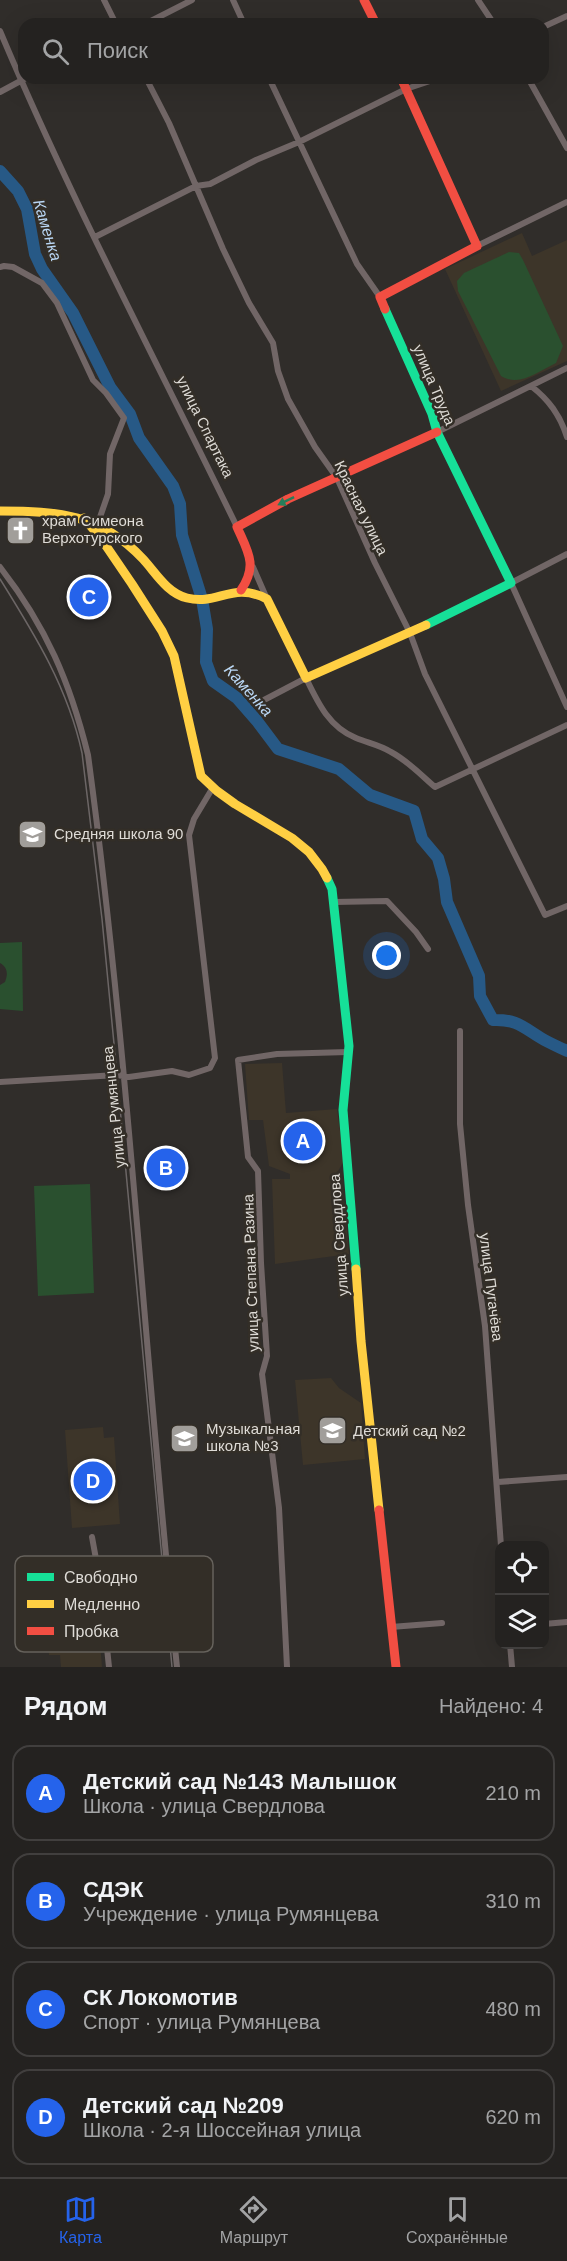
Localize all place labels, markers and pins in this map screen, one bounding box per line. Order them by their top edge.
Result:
place label: храм Симеона Верхотурского [42,512,144,546]
church icon: храм Симеона Верхотурского [5,514,37,546]
pin: C [70,574,109,620]
school or university icon: Средняя школа 90 [17,818,49,850]
place label: Средняя школа 90 [54,825,183,842]
pin: A [284,1118,322,1164]
pin: B [146,1146,186,1190]
school or university icon: Детский сад №2 [316,1415,348,1447]
place label: Музыкальная школа №3 [206,1420,300,1454]
school or university icon: Музыкальная школа №3 [169,1422,201,1454]
place label: Детский сад №2 [353,1422,466,1439]
pin: D [74,1458,112,1504]

